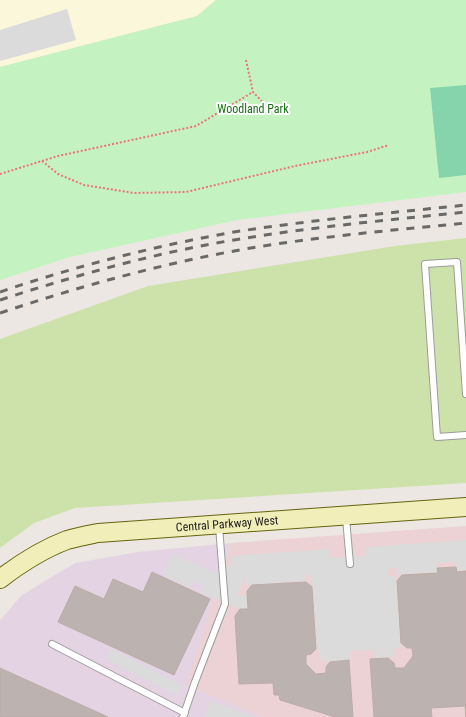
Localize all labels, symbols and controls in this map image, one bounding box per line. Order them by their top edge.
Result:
park label: Woodland Park [217,102,289,116]
street label: Central Parkway West [175,513,279,534]

